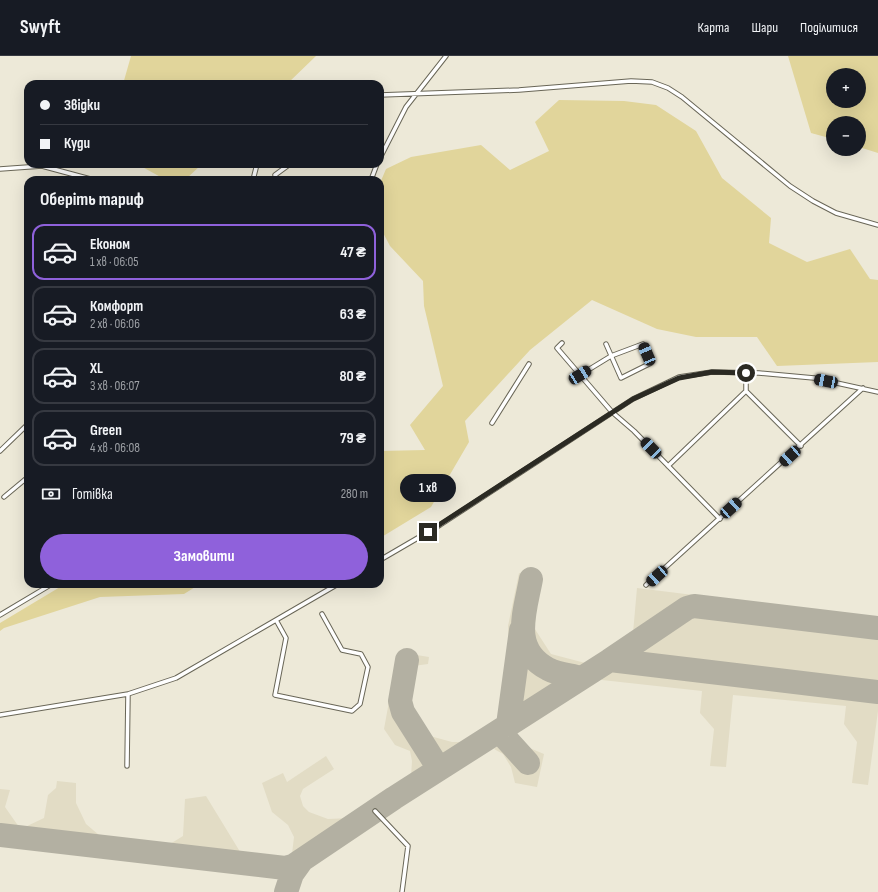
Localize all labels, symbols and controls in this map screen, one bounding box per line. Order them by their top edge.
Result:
text: Swyft [20,16,61,39]
text: Карта [698,19,729,36]
text: Шари [751,19,778,36]
text: Поділитися [800,19,858,36]
map controls [826,68,866,156]
button: + [826,68,866,108]
text: Звідки [64,96,100,115]
button: − [826,116,866,156]
text: Куди [64,134,90,153]
text: Оберіть тариф [40,189,144,210]
icon: car [42,234,78,270]
text: Економ [90,235,130,254]
text: 47 ₴ [340,243,366,262]
text: 1 хв · 06:05 [90,254,139,270]
icon: car [42,296,78,332]
text: Комфорт [90,297,143,316]
text: 63 ₴ [340,305,366,324]
text: 2 хв · 06:06 [90,316,140,332]
car [637,341,657,367]
icon: car [42,358,78,394]
text: XL [90,359,103,378]
car [567,364,593,386]
route start [737,364,755,382]
text: 80 ₴ [339,367,366,386]
car [813,373,839,389]
text: 3 хв · 06:07 [90,378,139,394]
icon: car [42,420,78,456]
text: Green [90,421,122,440]
text: 79 ₴ [340,429,366,448]
car [638,435,664,461]
text: 4 хв · 06:08 [90,440,140,456]
car [777,444,803,468]
callout: 1 хв [400,474,456,502]
text: 1 хв [419,480,437,496]
icon: cash [40,483,62,505]
text: Готівка [72,485,113,504]
text: 280 m [341,486,368,502]
car [718,496,744,520]
route end [419,523,437,541]
button: Замовити [40,534,368,580]
car [644,564,670,588]

